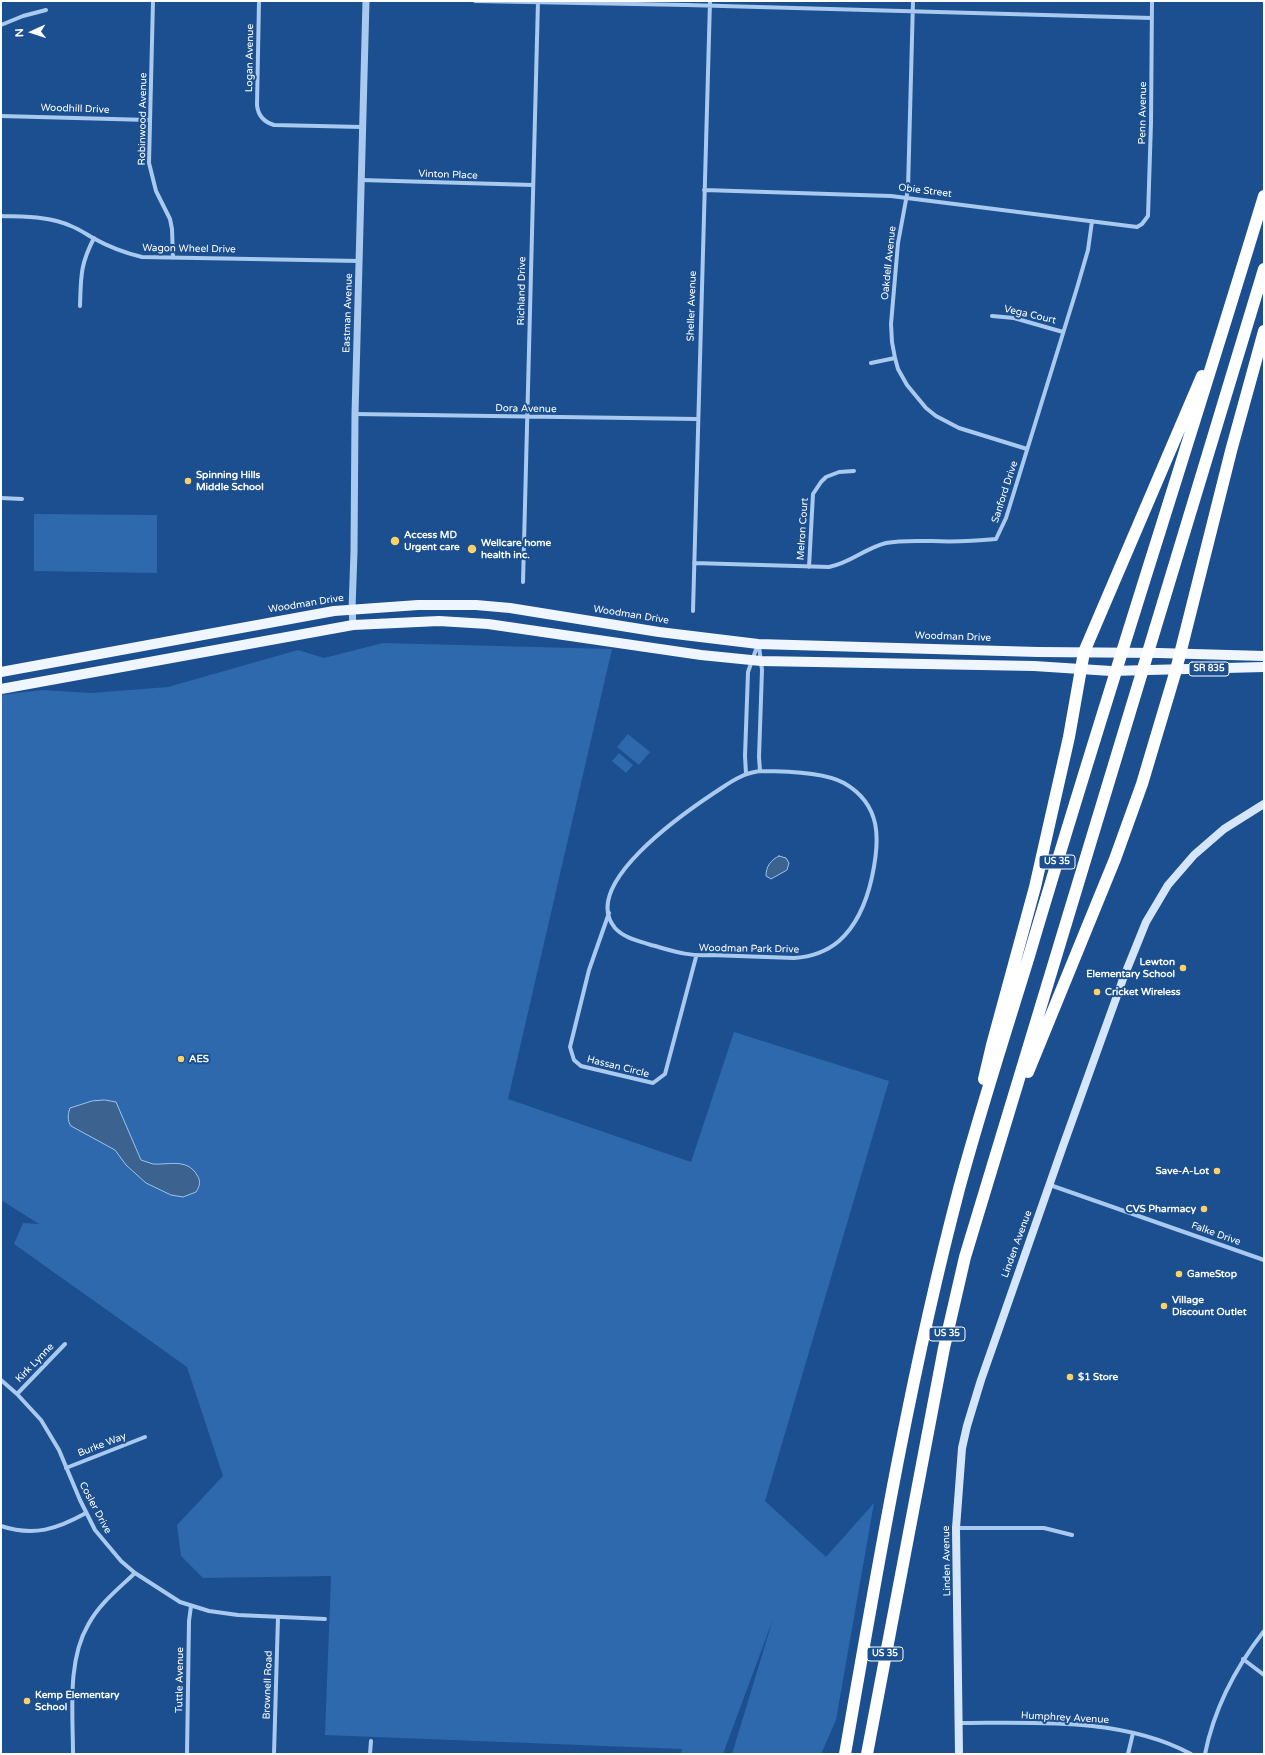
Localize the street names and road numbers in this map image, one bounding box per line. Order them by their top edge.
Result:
street label: Logan Avenue [243,24,257,92]
street label: Robinwood Avenue [136,73,150,165]
street label: Penn Avenue [1136,81,1150,145]
street label: Woodhill Drive [40,102,110,116]
street label: Vinton Place [418,168,478,182]
street label: Obie Street [898,182,952,200]
street label: Oakdell Avenue [879,225,899,301]
street label: Wagon Wheel Drive [142,242,236,256]
street label: Richland Drive [515,257,529,325]
street label: Sheller Avenue [685,270,699,342]
street label: Eastman Avenue [341,273,355,353]
street label: Vega Court [1003,303,1057,327]
street label: Dora Avenue [495,402,557,416]
street label: Sanford Drive [989,459,1021,525]
street label: Melron Court [795,497,811,561]
street label: Woodman Drive [267,592,345,616]
street label: Woodman Drive [592,603,670,627]
street label: Woodman Drive [915,630,991,644]
road number: SR 835 [1189,662,1229,676]
road number: US 35 [1039,855,1075,869]
street label: Woodman Park Drive [699,942,799,956]
street label: Hassan Circle [586,1053,650,1081]
street label: Linden Avenue [999,1209,1035,1279]
street label: Falke Drive [1190,1220,1242,1248]
road number: US 35 [929,1327,965,1341]
street label: Kirk Lynne [13,1341,57,1385]
street label: Burke Way [76,1430,128,1460]
street label: Cosler Drive [76,1480,114,1536]
street label: Linden Avenue [940,1526,954,1596]
street label: Tuttle Avenue [173,1647,187,1713]
road number: US 35 [867,1647,903,1661]
street label: Brownell Road [261,1650,275,1720]
street label: Humphrey Avenue [1021,1710,1109,1726]

